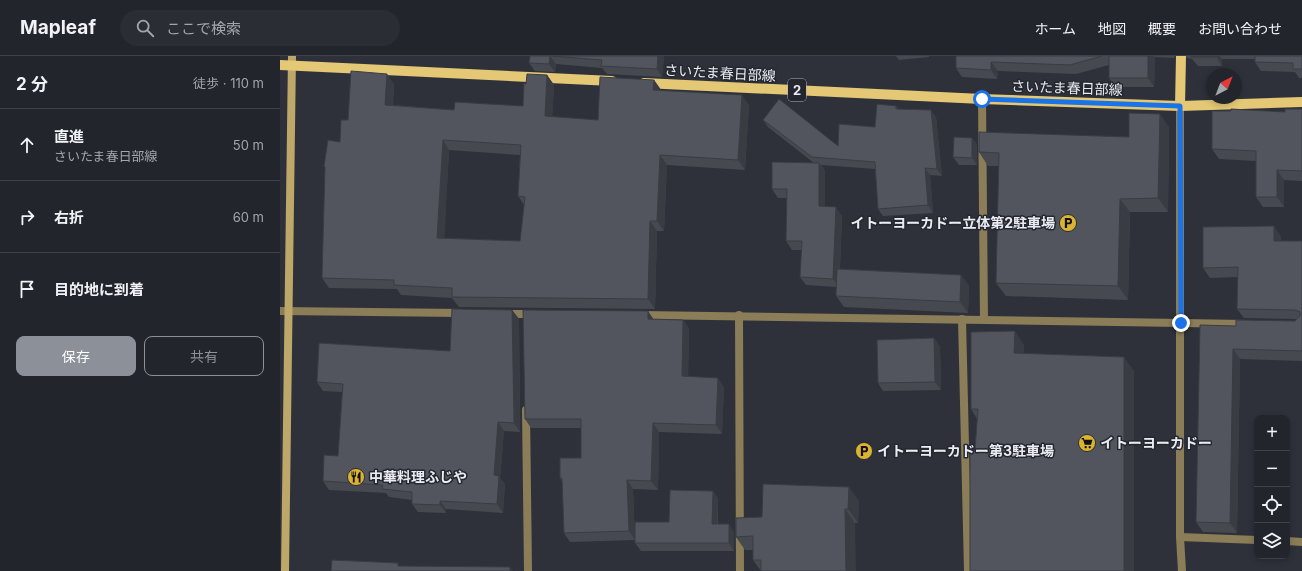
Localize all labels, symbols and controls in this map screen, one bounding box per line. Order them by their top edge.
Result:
search box [120,10,400,46]
text: Mapleaf [20,16,96,39]
icon: search [134,17,156,39]
text: ここで検索 [166,19,241,38]
text: ホーム [1034,20,1076,37]
text: 地図 [1098,20,1126,37]
text: 概要 [1148,20,1176,37]
text: お問い合わせ [1198,20,1282,37]
street label: さいたま春日部線 [664,61,776,84]
north arrow [1206,68,1242,104]
text: 2 分 [16,74,48,94]
text: 徒歩 · 110 m [193,75,264,91]
street label: さいたま春日部線 [1011,77,1123,98]
road number: 2 [788,79,806,101]
route start [973,90,991,108]
text: 直進 [54,127,84,146]
icon: ahead [16,134,38,156]
text: 50 m [233,137,264,153]
text: さいたま春日部線 [54,148,158,164]
icon: right [16,206,38,228]
text: 右折 [54,208,84,227]
text: 60 m [233,209,264,225]
parking icon: イトーヨーカドー立体第2駐車場 [1058,213,1078,233]
place label: イトーヨーカドー立体第2駐車場 [850,214,1055,231]
icon: arrive [16,278,38,300]
text: 目的地に到着 [54,280,144,299]
route end [1172,314,1190,332]
button: 保存 [16,336,136,376]
button: 共有 [144,336,264,376]
map controls [1254,415,1290,559]
button: + [1254,415,1290,451]
supermarket icon: イトーヨーカドー [1077,433,1097,453]
place label: イトーヨーカドー [1100,434,1212,451]
parking icon: イトーヨーカドー第3駐車場 [854,441,874,461]
place label: イトーヨーカドー第3駐車場 [877,442,1054,459]
button: − [1254,451,1290,487]
restaurant icon: 中華料理ふじや [346,467,366,487]
place label: 中華料理ふじや [369,468,467,485]
button: locate [1254,487,1290,523]
button: layers [1254,523,1290,559]

